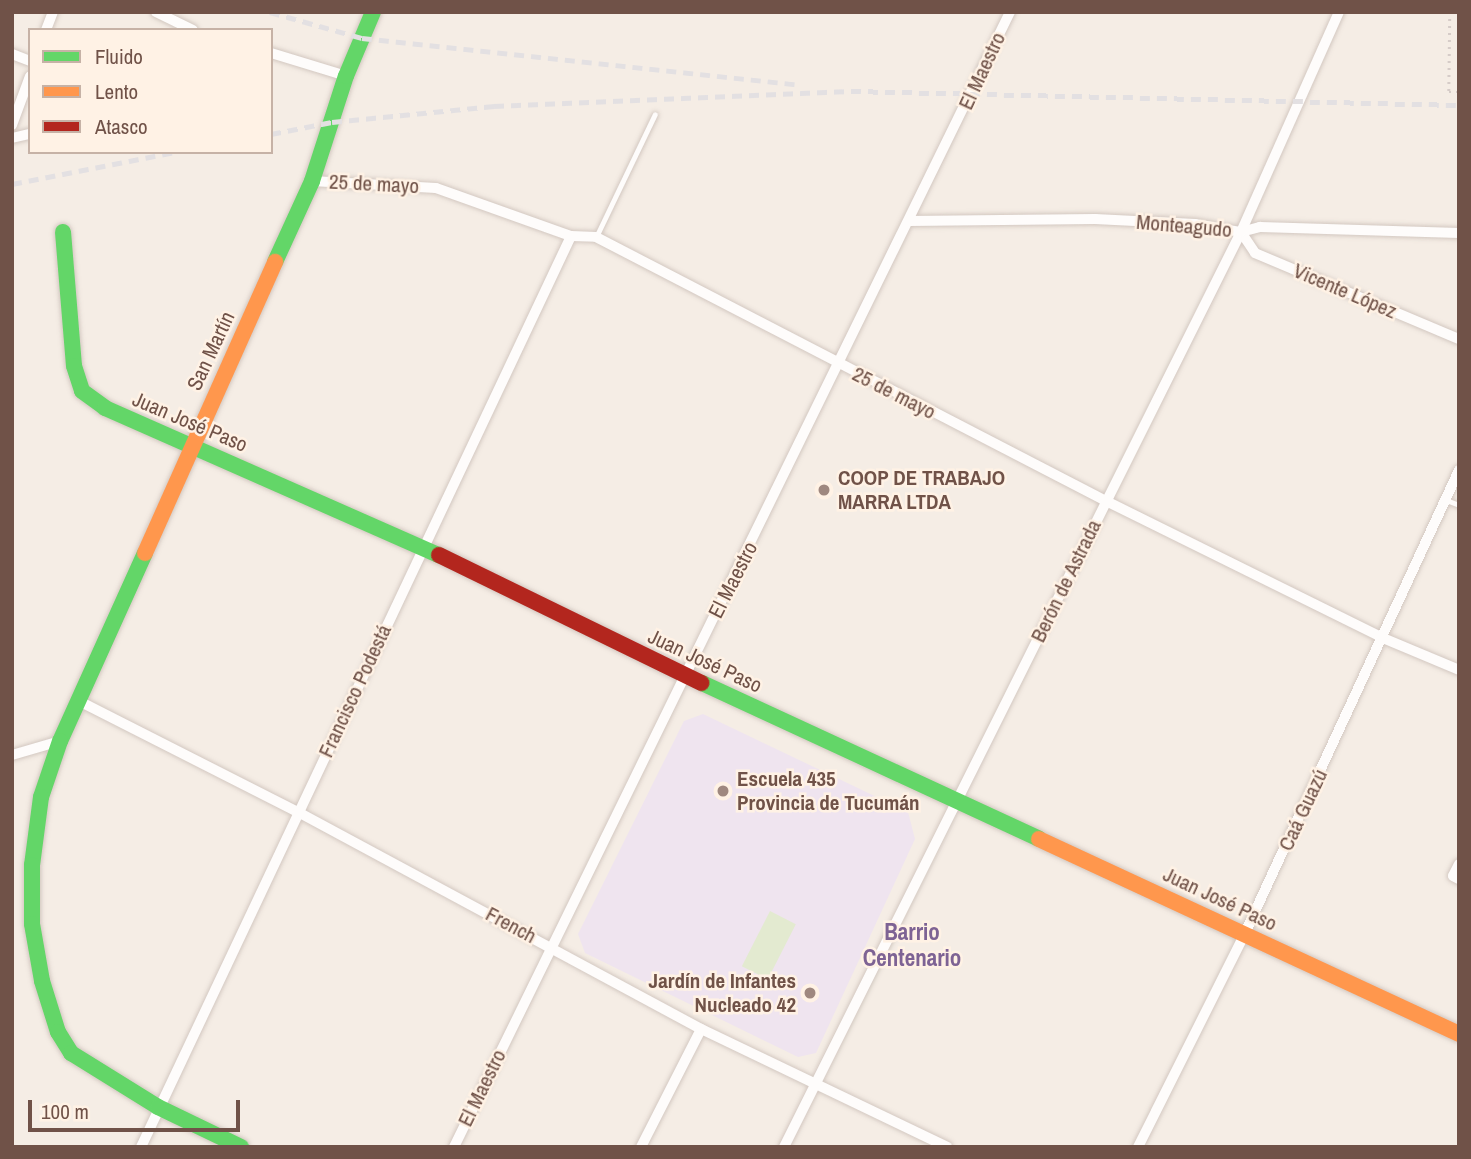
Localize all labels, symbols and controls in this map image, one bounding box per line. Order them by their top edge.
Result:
legend [28,28,273,154]
street label: El Maestro [953,28,1011,114]
text: Fluido [95,42,143,71]
text: Lento [95,77,138,106]
text: Atasco [95,112,148,141]
street label: 25 de mayo [328,169,420,199]
street label: Monteagudo [1135,209,1233,243]
street label: Vicente López [1290,258,1400,324]
street label: San Martín [182,308,240,394]
street label: 25 de mayo [848,361,940,425]
street label: Juan José Paso [129,386,251,458]
place label: COOP DE TRABAJO MARRA LTDA [838,465,1005,515]
marker: COOP DE TRABAJO MARRA LTDA [816,482,832,498]
street label: Berón de Astrada [1025,515,1107,647]
street label: El Maestro [703,538,763,622]
street label: Francisco Podestá [313,621,397,761]
street label: Juan José Paso [644,624,766,698]
street label: Caá Guazú [1273,765,1333,855]
place label: Escuela 435 Provincia de Tucumán [737,766,919,816]
marker: Escuela 435 Provincia de Tucumán [715,783,731,799]
street label: Juan José Paso [1159,862,1281,936]
street label: French [481,901,541,949]
district label: Barrio Centenario [863,918,961,972]
place label: Jardín de Infantes Nucleado 42 [649,968,796,1018]
marker: Jardín de Infantes Nucleado 42 [802,985,818,1001]
street label: El Maestro [453,1045,511,1131]
scale bar [32,1086,243,1130]
text: 100 m [41,1097,89,1126]

